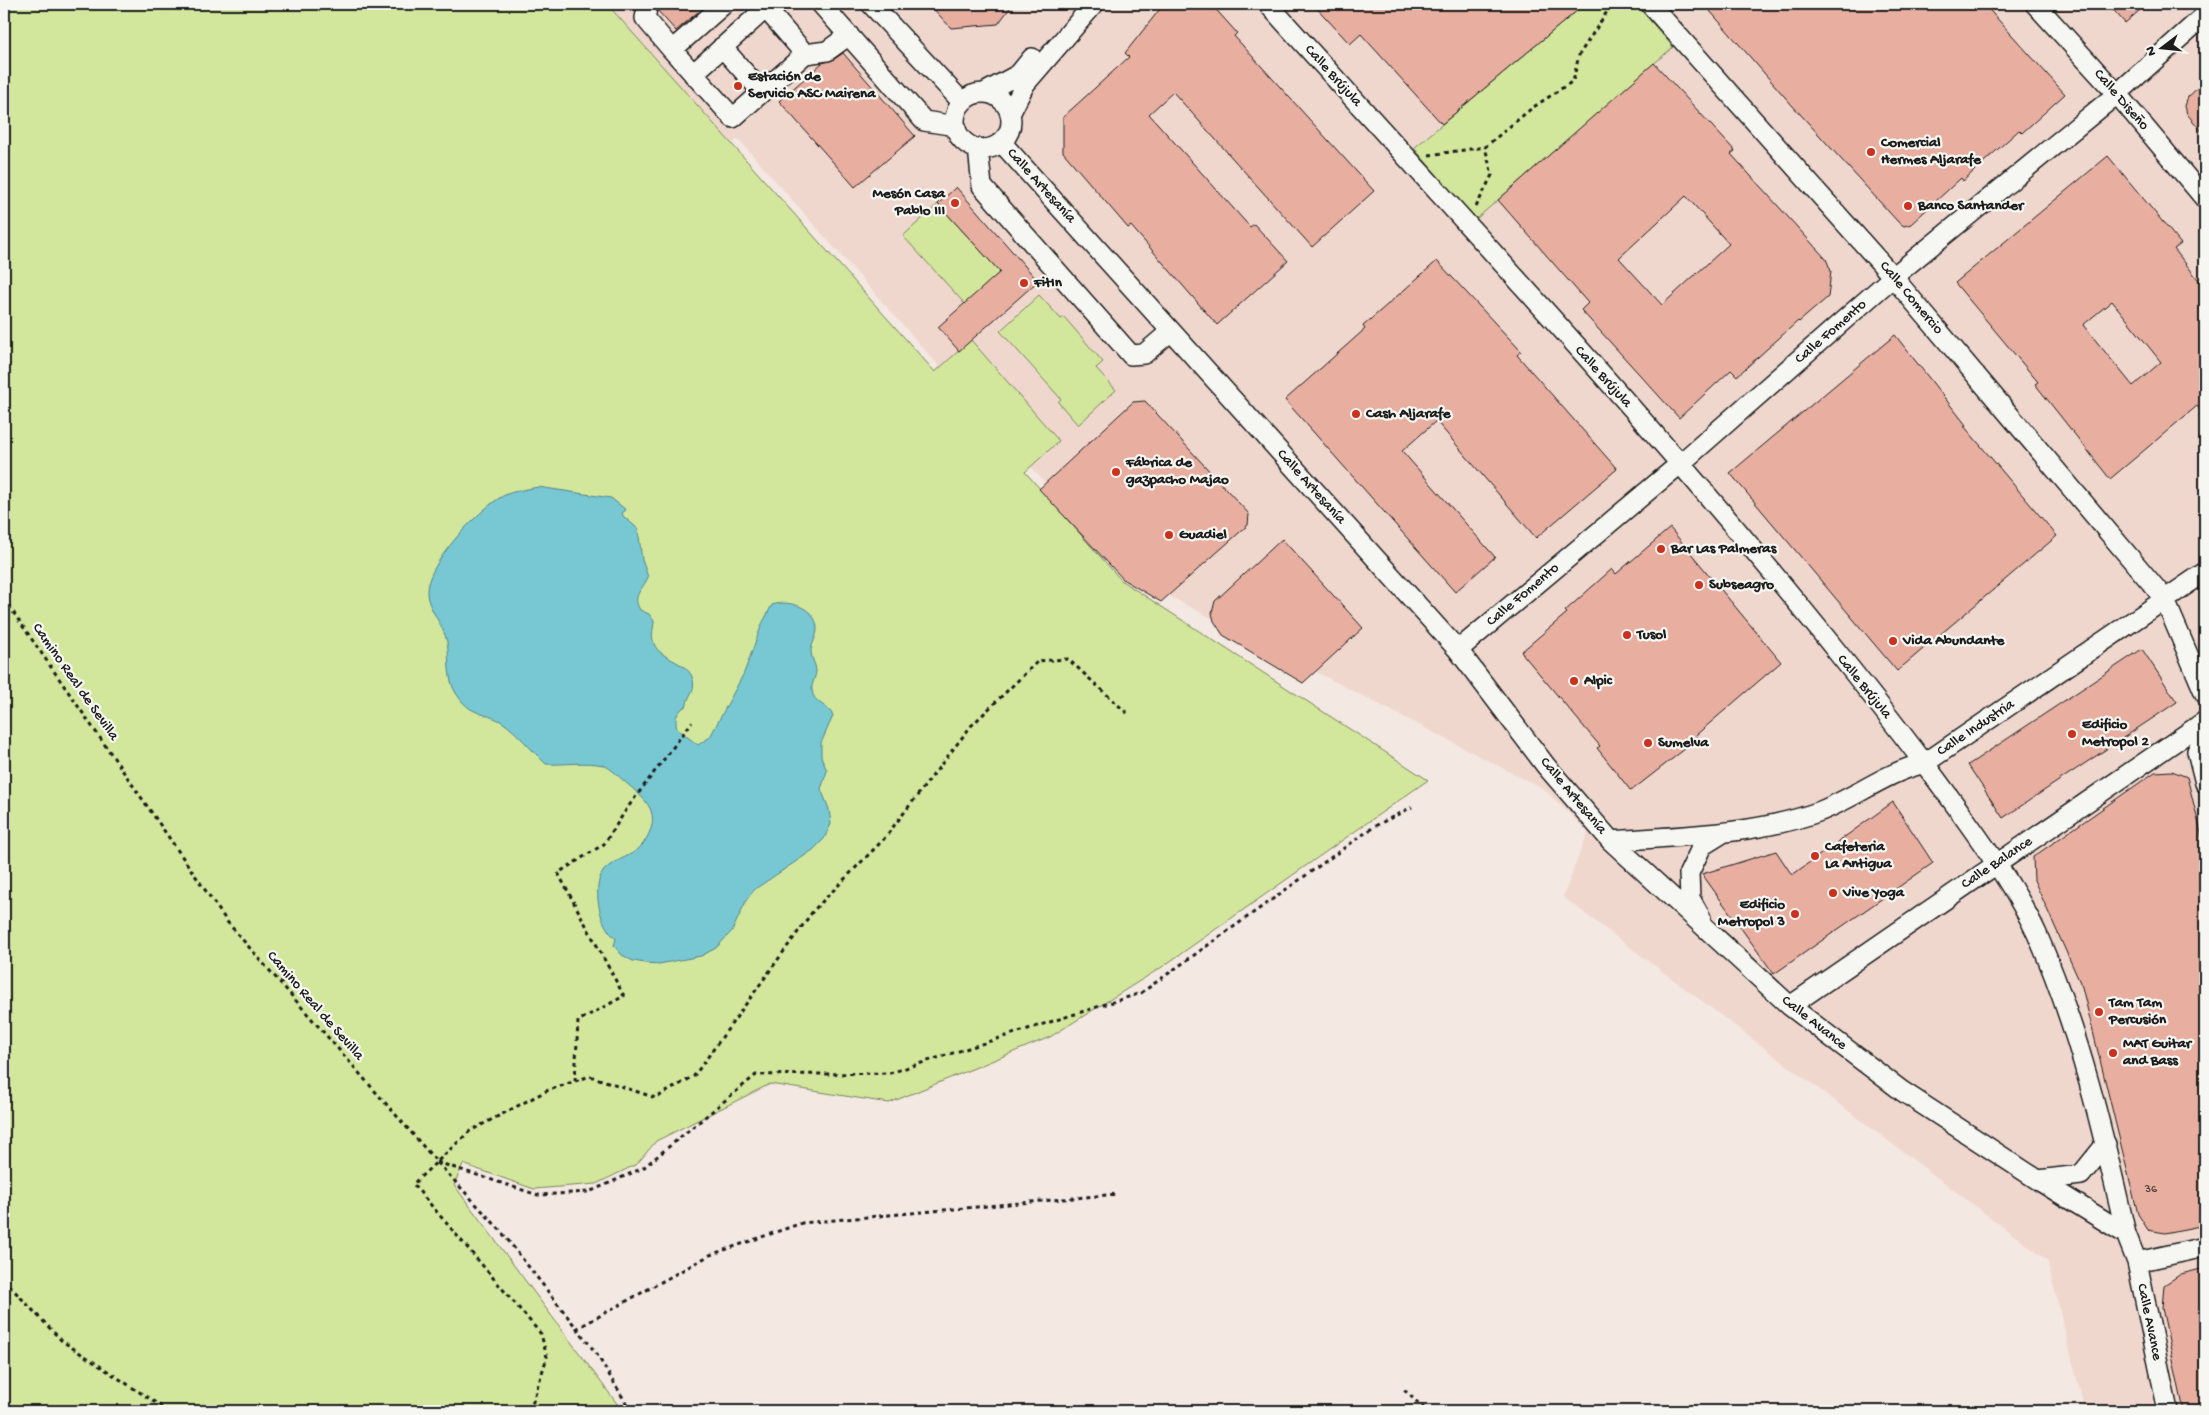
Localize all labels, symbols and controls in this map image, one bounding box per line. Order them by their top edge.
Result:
north arrow [2136,22,2186,72]
street label: Calle Brújula [1300,41,1366,111]
text: N [2142,44,2161,58]
street label: Calle Diseño [2089,66,2153,135]
place label: Estación de Servicio ASC Mairena [748,68,876,103]
marker: Estación de Servicio ASC Mairena [732,80,744,92]
place label: Comercial Hermes Aljarafe [1880,134,1982,169]
street label: Calle Artesanía [1003,145,1080,228]
marker: Comercial Hermes Aljarafe [1865,146,1877,158]
place label: Mesón Casa Pablo III [873,185,946,220]
marker: Mesón Casa Pablo III [949,197,961,209]
place label: Banco Santander [1917,197,2025,215]
marker: Banco Santander [1902,200,1914,212]
street label: Calle Comercio [1875,258,1947,338]
place label: FitIn [1033,274,1063,292]
marker: FitIn [1018,277,1030,289]
street label: Calle Fomento [1791,296,1871,368]
street label: Calle Brújula [1570,342,1636,412]
place label: Cash Aljarafe [1365,405,1452,423]
marker: Cash Aljarafe [1350,408,1362,420]
street label: Calle Artesanía [1273,446,1350,529]
place label: Fábrica de gazpacho Majao [1125,454,1229,489]
marker: Fábrica de gazpacho Majao [1110,466,1122,478]
place label: Guadiel [1179,526,1228,544]
marker: Guadiel [1163,529,1175,541]
place label: Bar Las Palmeras [1670,540,1778,558]
marker: Bar Las Palmeras [1655,543,1667,555]
street label: Calle Fomento [1483,559,1563,631]
place label: Subseagro [1709,576,1774,594]
marker: Subseagro [1693,579,1705,591]
street label: Camino Real de Sevilla [28,620,123,745]
place label: Tusol [1636,626,1667,644]
marker: Tusol [1621,629,1633,641]
place label: Vida Abundante [1902,632,2006,650]
marker: Vida Abundante [1887,635,1899,647]
street label: Calle Brújula [1833,651,1896,723]
place label: Alpic [1583,672,1613,690]
marker: Alpic [1568,675,1580,687]
street label: Calle Industria [1934,695,2019,760]
place label: Edificio Metropol 2 [2082,716,2149,751]
marker: Edificio Metropol 2 [2066,728,2078,740]
place label: Sumelva [1658,734,1709,752]
marker: Sumelva [1642,737,1654,749]
street label: Calle Artesanía [1536,754,1611,839]
street label: Calle Balance [1958,832,2036,893]
place label: Cafeteria La Antigua [1824,838,1892,873]
marker: Cafeteria La Antigua [1809,850,1821,862]
place label: Vive Yoga [1842,884,1905,902]
marker: Vive Yoga [1827,887,1839,899]
place label: Edificio Metropol 3 [1718,896,1785,931]
marker: Edificio Metropol 3 [1789,908,1801,920]
street label: Camino Real de Sevilla [263,948,368,1065]
street label: Calle Avance [1778,992,1851,1054]
place label: Tam Tam Percusión [2108,994,2167,1029]
marker: Tam Tam Percusión [2093,1006,2105,1018]
place label: MAT Guitar and Bass [2122,1035,2193,1070]
marker: MAT Guitar and Bass [2107,1047,2119,1059]
house number: 36 [2144,1183,2158,1197]
street label: Calle Avance [2132,1282,2166,1362]

